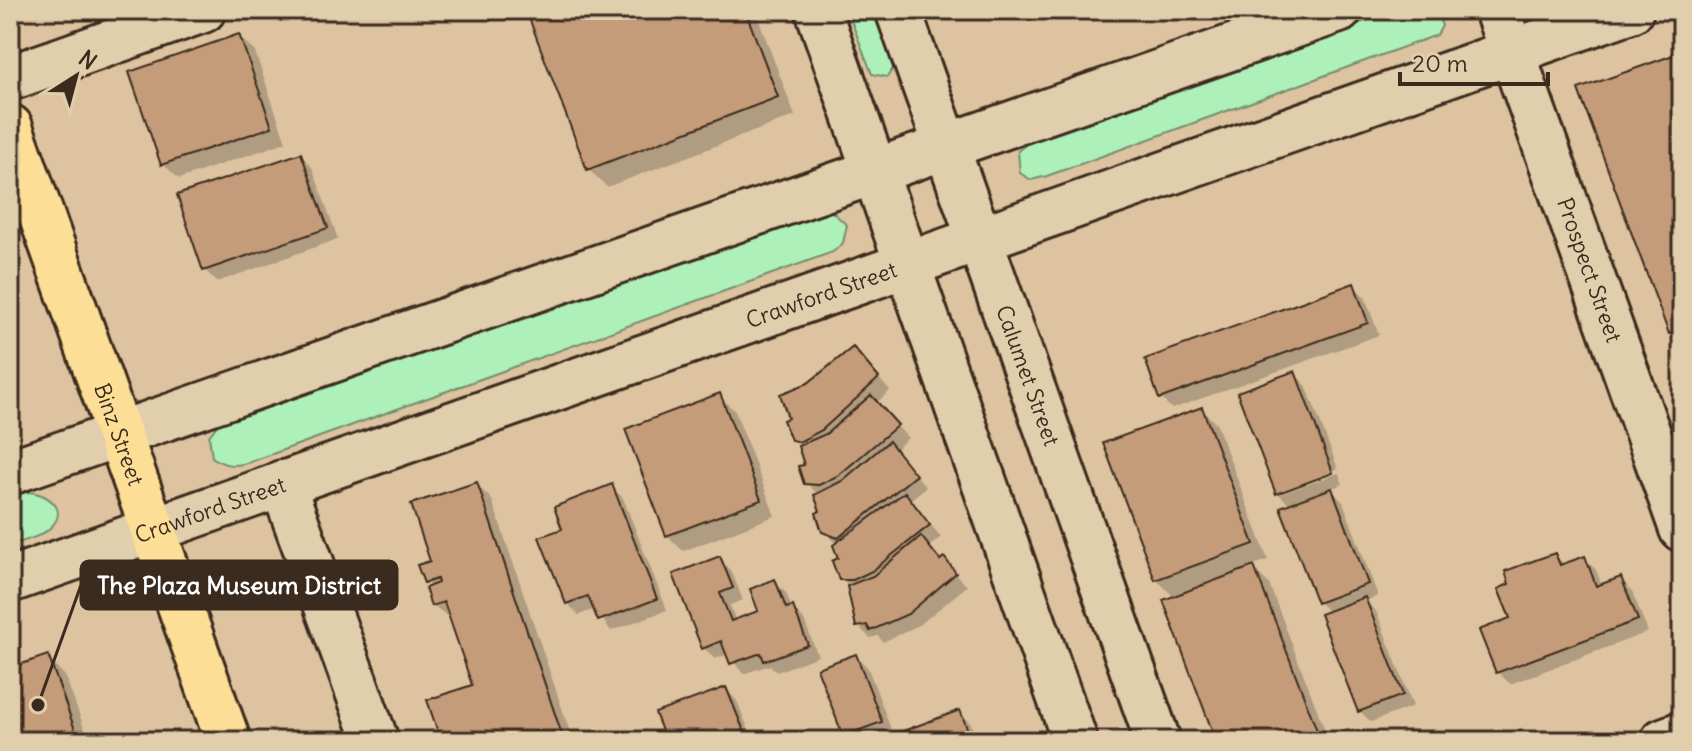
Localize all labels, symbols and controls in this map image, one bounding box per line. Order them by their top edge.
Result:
north arrow [36,36,116,116]
scale bar [1400,36,1548,86]
text: N [73,44,102,76]
text: 20 m [1412,48,1468,78]
street label: Prospect Street [1551,194,1628,346]
street label: Crawford Street [742,255,900,334]
street label: Calumet Street [990,302,1066,450]
street label: Binz Street [88,379,150,489]
street label: Crawford Street [131,470,289,549]
callout: The Plaza Museum District [81,561,397,609]
text: The Plaza Museum District [97,570,382,600]

